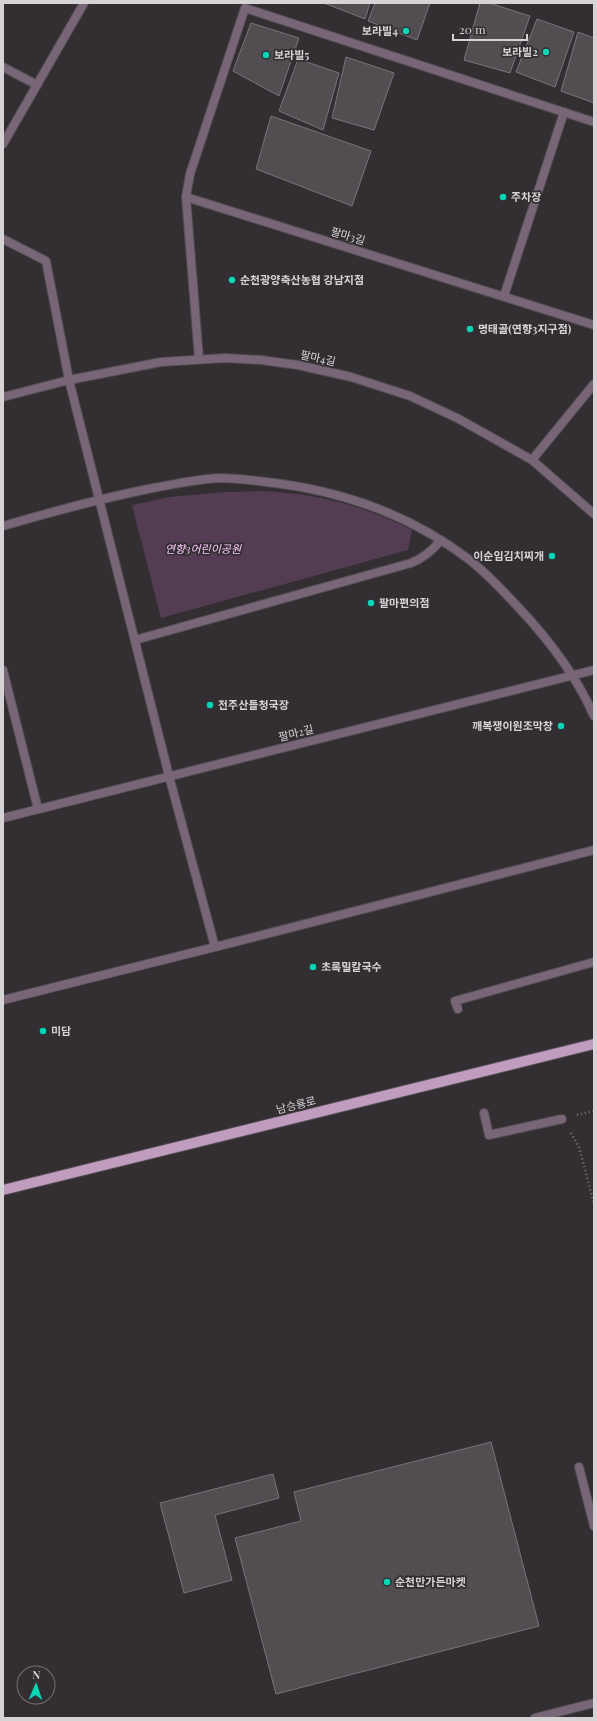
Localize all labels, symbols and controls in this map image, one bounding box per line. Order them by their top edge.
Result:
scale bar [453,16,527,42]
text: 20 m [459,21,486,37]
place label: 보라빌4 [362,23,398,38]
marker: 보라빌4 [401,26,411,36]
place label: 보라빌2 [502,44,538,59]
place label: 보라빌5 [274,47,309,62]
marker: 보라빌2 [541,47,551,57]
marker: 보라빌5 [261,50,271,60]
place label: 주차장 [511,189,541,204]
marker: 주차장 [498,192,508,202]
street label: 팔마3길 [329,223,367,248]
place label: 순천광양축산농협 강남지점 [240,272,364,287]
marker: 순천광양축산농협 강남지점 [227,275,237,285]
place label: 명태골(연향3지구점) [478,321,572,336]
marker: 명태골(연향3지구점) [465,324,475,334]
street label: 팔마4길 [299,346,337,369]
park label: 연향3어린이공원 [165,541,242,556]
place label: 이순임김치찌개 [473,548,544,563]
marker: 이순임김치찌개 [547,551,557,561]
place label: 팔마편의점 [379,595,430,610]
marker: 팔마편의점 [366,598,376,608]
place label: 전주산들청국장 [218,697,289,712]
marker: 전주산들청국장 [205,700,215,710]
place label: 깨복쟁이원조막창 [472,718,553,733]
street label: 팔마2길 [277,721,315,744]
marker: 깨복쟁이원조막창 [556,721,566,731]
place label: 초록밀칼국수 [321,959,382,974]
marker: 초록밀칼국수 [308,962,318,972]
place label: 미담 [51,1023,71,1038]
marker: 미담 [38,1026,48,1036]
street label: 남승룡로 [274,1092,317,1117]
place label: 순천만가든마켓 [395,1574,466,1589]
marker: 순천만가든마켓 [382,1577,392,1587]
north arrow [16,1665,56,1705]
text: N [32,1667,41,1682]

